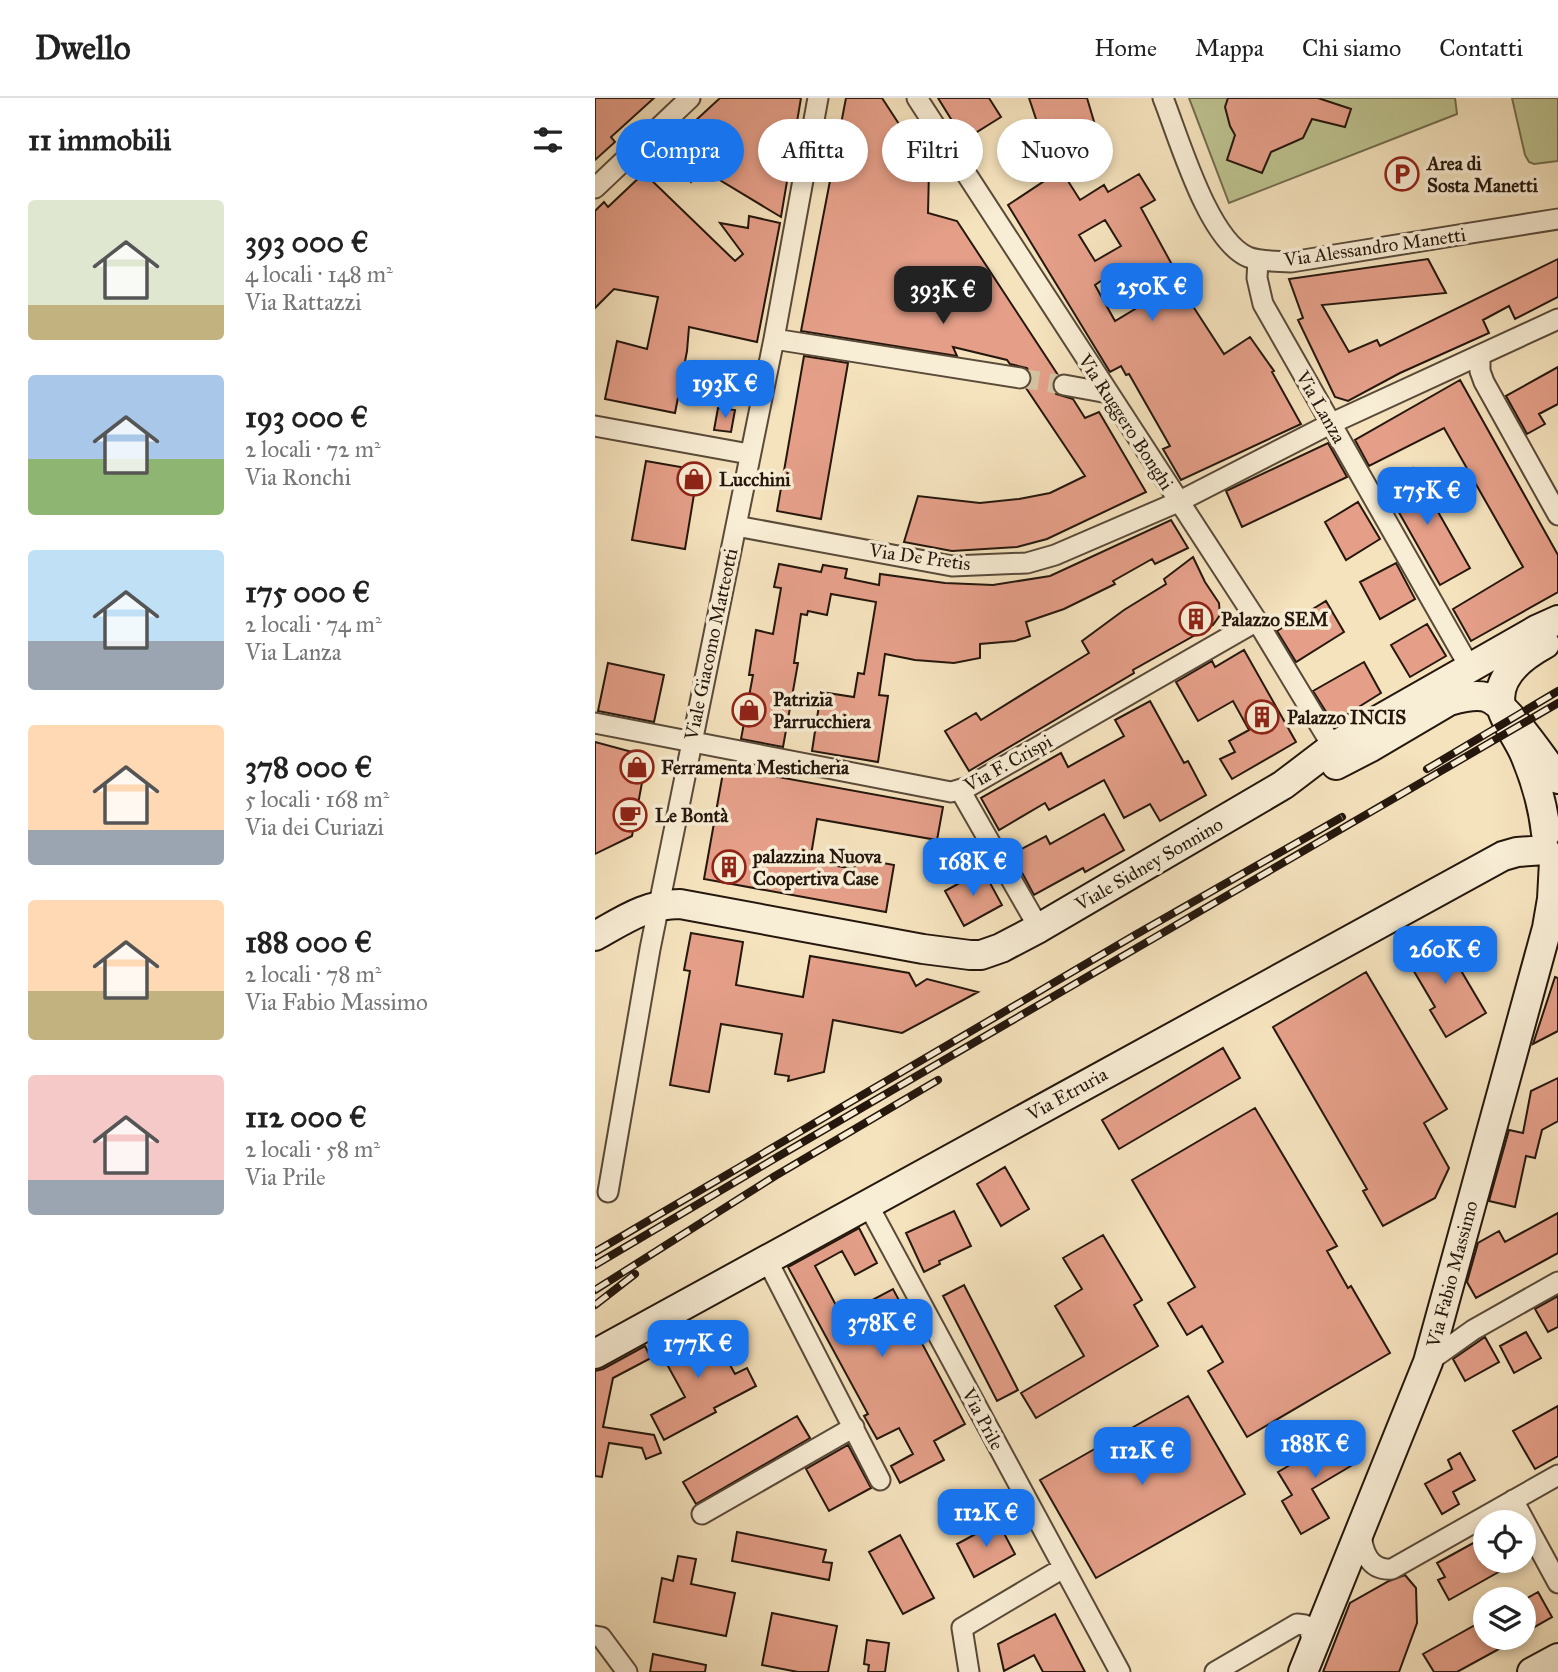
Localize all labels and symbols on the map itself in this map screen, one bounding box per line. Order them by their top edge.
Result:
place label: Area di Sosta Manetti [1425,152,1539,197]
parking icon: Area di Sosta Manetti [1383,155,1421,193]
street label: Via Alessandro Manetti [1282,223,1467,271]
pin: 250K € [1095,264,1209,323]
pin: 393K € [886,266,1000,326]
street label: Via Ruggero Bonghi [1072,349,1179,495]
pin: 193K € [668,360,782,420]
street label: Via Lanza [1291,366,1351,448]
shop icon: Lucchini [675,460,713,498]
place label: Lucchini [719,468,791,491]
pin: 175K € [1370,468,1484,527]
street label: Via De Pretis [867,538,972,576]
street label: Viale Giacomo Matteotti [679,546,743,743]
building icon: Palazzo SEM [1177,600,1215,638]
place label: Palazzo SEM [1221,608,1329,631]
place label: Patrizia Parrucchiera [773,688,872,733]
shop icon: Patrizia Parrucchiera [730,691,768,729]
building icon: Palazzo INCIS [1243,698,1281,736]
place label: Palazzo INCIS [1287,706,1406,729]
street label: Via F. Crispi [959,729,1056,797]
shop icon: Ferramenta Mesticheria [618,748,656,786]
place label: Ferramenta Mesticheria [661,756,850,779]
cafe icon: Le Bontà [611,796,649,834]
place label: Le Bontà [655,804,729,827]
street label: Viale Sidney Sonnino [1070,812,1227,916]
pin: 168K € [916,838,1030,898]
place label: palazzina Nuova Coopertiva Case [752,845,882,891]
building icon: palazzina Nuova Coopertiva Case [710,848,748,886]
pin: 260K € [1388,926,1502,986]
street label: Via Etruria [1022,1062,1112,1126]
street label: Via Fabio Massimo [1421,1198,1483,1351]
pin: 378K € [825,1300,939,1359]
pin: 177K € [641,1320,755,1380]
street label: Via Prile [957,1383,1009,1454]
pin: 188K € [1258,1420,1372,1480]
pin: 112K € [1085,1428,1199,1487]
pin: 112K € [929,1490,1043,1549]

